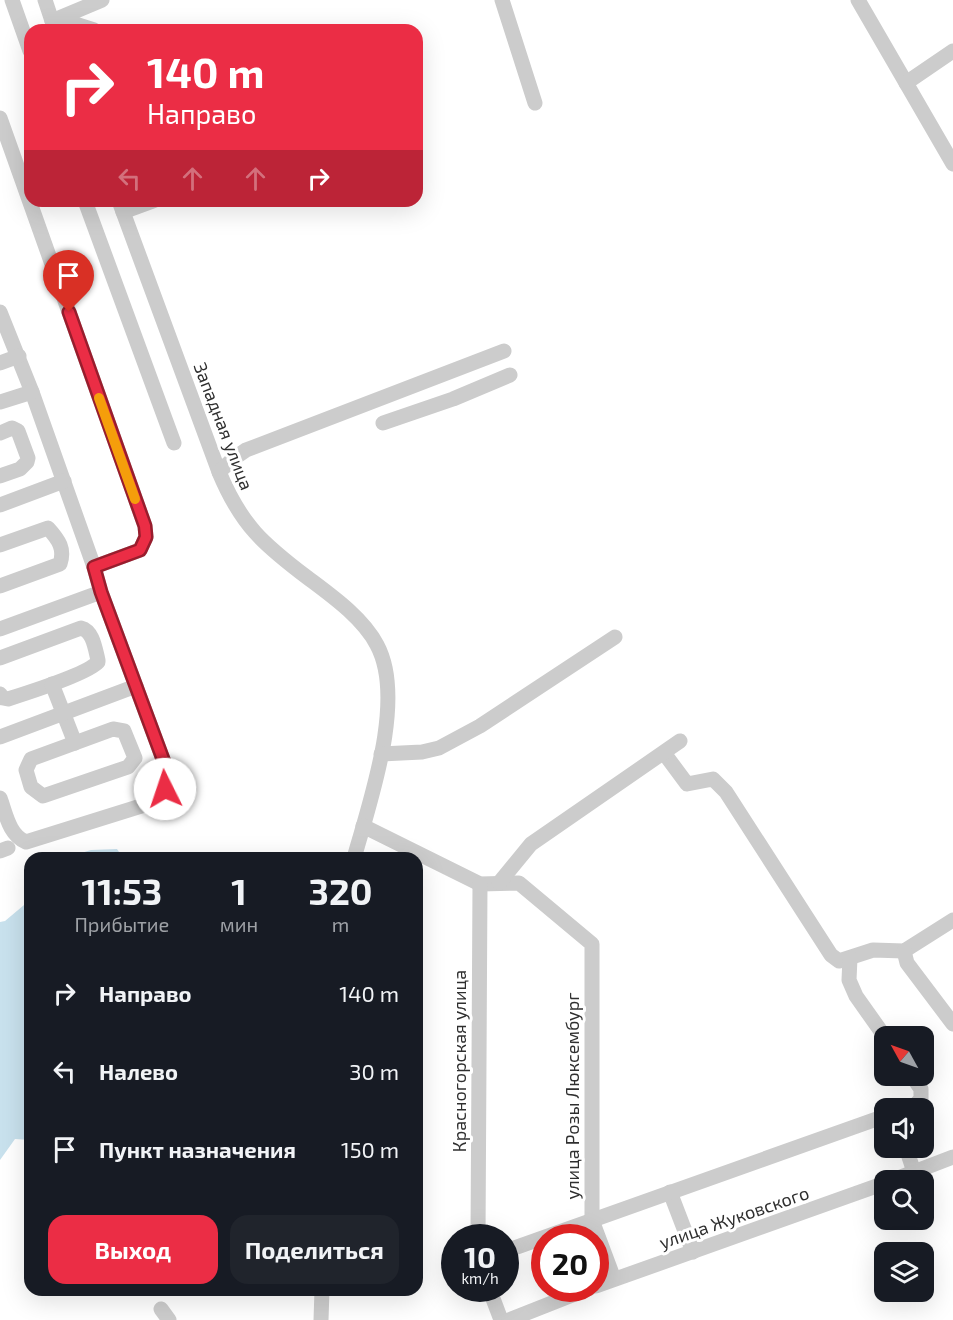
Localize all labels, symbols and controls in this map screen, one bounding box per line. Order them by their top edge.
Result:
text: 140 m [147,46,264,96]
icon: right [48,48,126,126]
text: Направо [147,97,256,129]
icon: left [113,162,146,195]
icon: ahead [176,162,209,195]
icon: ahead [239,162,272,195]
icon: right [302,162,335,195]
pin [43,250,94,312]
icon: arrive [52,259,85,292]
street label: Западная улица [190,359,258,493]
position arrow [133,757,197,821]
text: 11:53 [82,869,162,912]
text: 1 [231,869,247,912]
text: 320 [309,869,373,912]
text: Прибытие [74,912,169,936]
text: мин [220,912,258,936]
text: m [332,912,349,936]
street label: Красногорская улица [448,970,470,1152]
icon: right [48,977,81,1010]
text: Направо [99,980,192,1006]
text: 140 m [339,980,399,1006]
street label: улица Розы Люксембург [561,993,583,1200]
north arrow [874,1026,934,1086]
map controls [874,1026,934,1302]
icon: left [48,1055,81,1088]
text: Налево [99,1058,178,1084]
text: 30 m [349,1058,399,1084]
button: sound [874,1098,934,1158]
icon: arrive [48,1133,81,1166]
text: Пункт назначения [99,1136,296,1162]
text: 150 m [341,1136,399,1162]
button: search [874,1170,934,1230]
street label: улица Жуковского [656,1181,812,1253]
button: Выход [48,1215,218,1284]
button: Поделиться [230,1215,399,1284]
speed limit sign: 20 [531,1224,609,1302]
text: 10 [464,1238,496,1274]
button: layers [874,1242,934,1302]
text: km/h [461,1269,499,1287]

